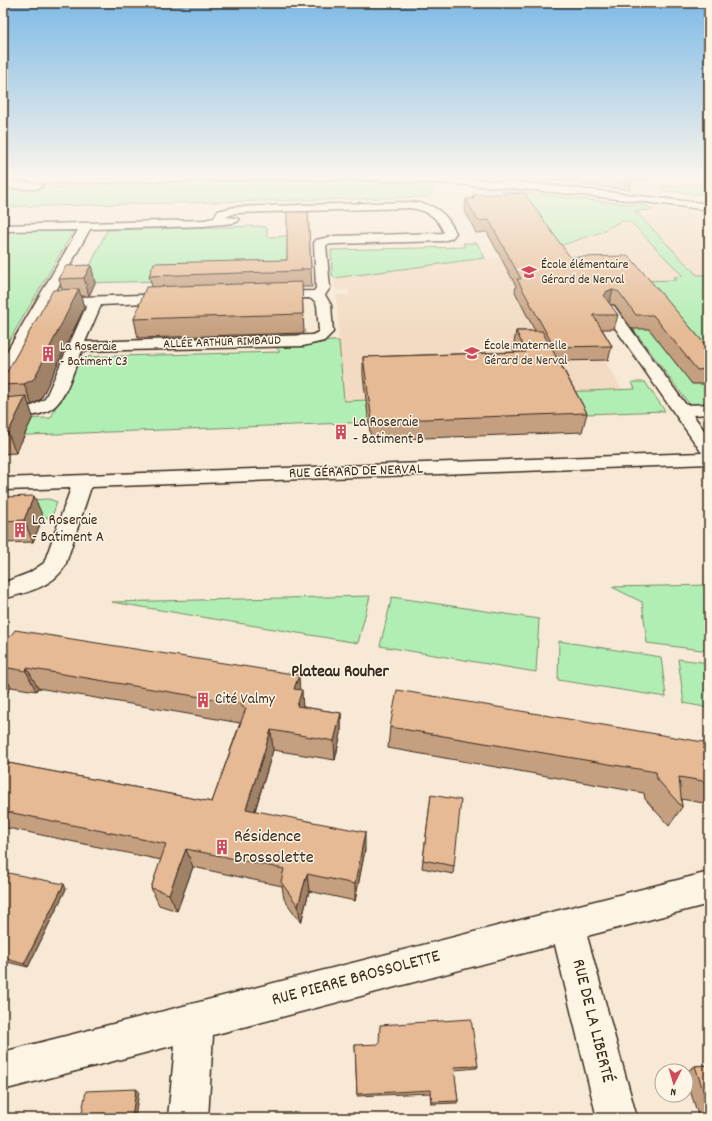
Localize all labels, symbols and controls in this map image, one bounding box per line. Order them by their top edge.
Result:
place label: École élémentaire Gérard de Nerval [541,256,629,290]
school or university icon: École élémentaire Gérard de Nerval [520,263,538,281]
street label: ALLÉE ARTHUR RIMBAUD [163,331,281,355]
place label: École maternelle Gérard de Nerval [484,337,567,371]
place label: La Roseraie - Batiment C3 [60,338,127,372]
school or university icon: École maternelle Gérard de Nerval [463,344,481,362]
building icon: La Roseraie - Batiment C3 [39,345,57,363]
place label: La Roseraie - Batiment B [353,412,424,451]
building icon: La Roseraie - Batiment B [332,423,350,441]
street label: RUE GÉRARD DE NERVAL [289,459,423,485]
place label: La Roseraie - Batiment A [32,510,104,549]
building icon: La Roseraie - Batiment A [11,521,29,539]
district label: Plateau Rouher [291,661,389,685]
place label: Cité Valmy [215,689,276,711]
building icon: Cité Valmy [194,691,212,709]
place label: Résidence Brossolette [234,825,314,871]
building icon: Résidence Brossolette [213,838,231,856]
street label: RUE PIERRE BROSSOLETTE [269,944,443,1014]
street label: RUE DE LA LIBERTÉ [565,957,619,1085]
north arrow [654,1063,694,1103]
text: N [669,1083,677,1099]

